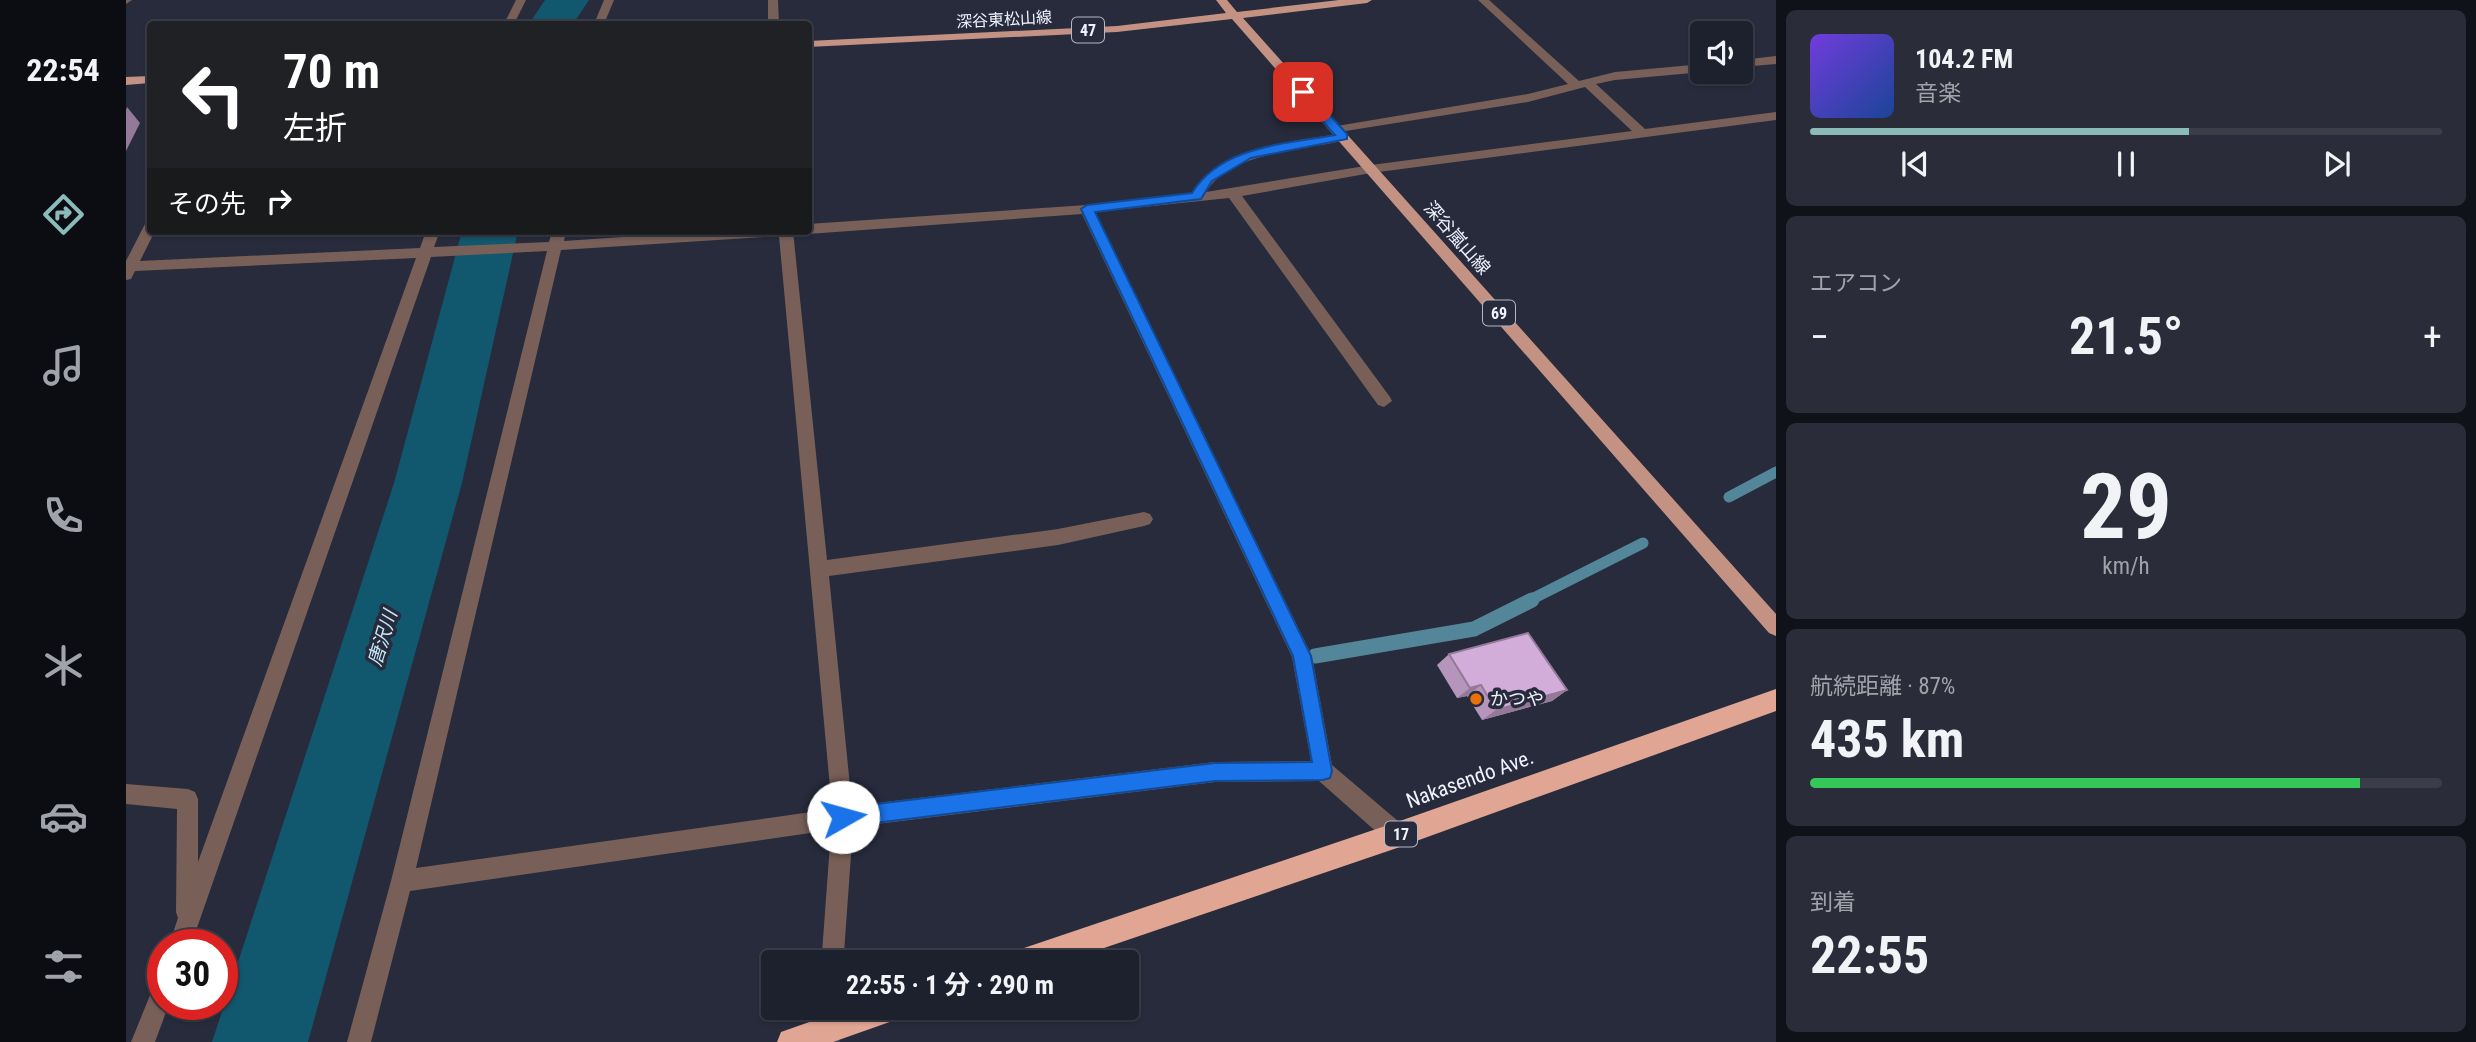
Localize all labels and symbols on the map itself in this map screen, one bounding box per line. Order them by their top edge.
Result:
street label: 深谷東松山線 [956,7,1052,31]
road number: 47 [1072,18,1104,42]
pin [1273,62,1333,122]
street label: 深谷嵐山線 [1420,197,1495,279]
road number: 69 [1483,300,1515,326]
water label: 唐沢川 [363,606,402,669]
place label: かつや [1490,688,1544,709]
marker: かつや [1468,691,1484,707]
street label: Nakasendo Ave. [1403,745,1537,813]
position arrow [806,780,880,854]
road number: 17 [1385,821,1417,846]
speed limit sign: 30 [147,929,238,1020]

